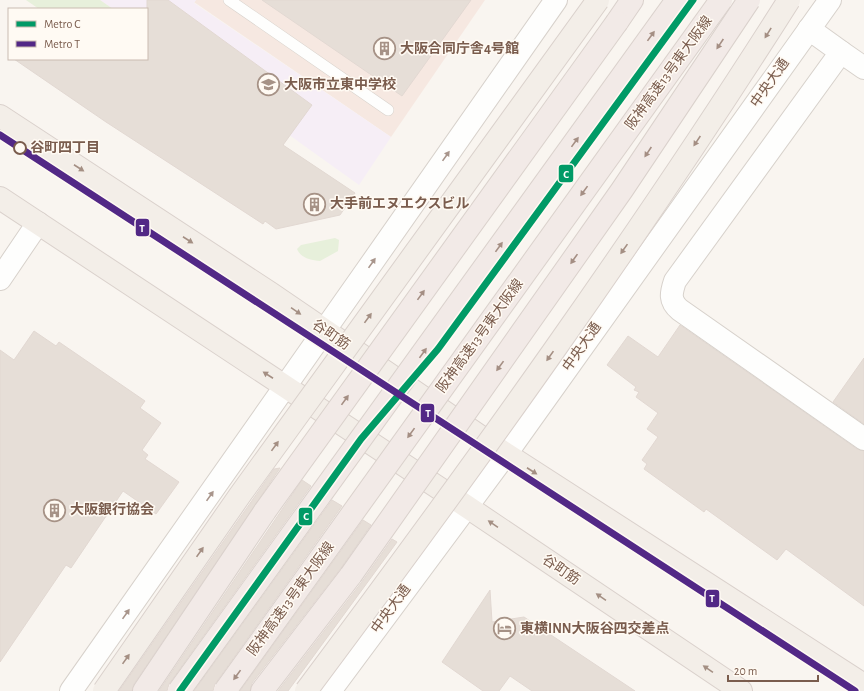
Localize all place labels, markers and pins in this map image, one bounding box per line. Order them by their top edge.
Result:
building icon: 大阪合同庁舎4号館 [372,36,398,62]
place label: 大阪合同庁舎4号館 [400,41,519,56]
school or university icon: 大阪市立東中学校 [255,72,281,98]
place label: 大阪市立東中学校 [284,77,396,92]
place label: 谷町四丁目 [30,140,100,155]
marker: 谷町四丁目 [13,141,27,155]
building icon: 大手前エヌエクスビル [301,191,327,217]
place label: 大手前エヌエクスビル [330,195,470,211]
building icon: 大阪銀行協会 [42,497,68,523]
place label: 大阪銀行協会 [70,502,154,517]
hotel icon: 東横INN大阪谷四交差点 [492,616,518,642]
place label: 東横INN大阪谷四交差点 [520,620,670,636]

